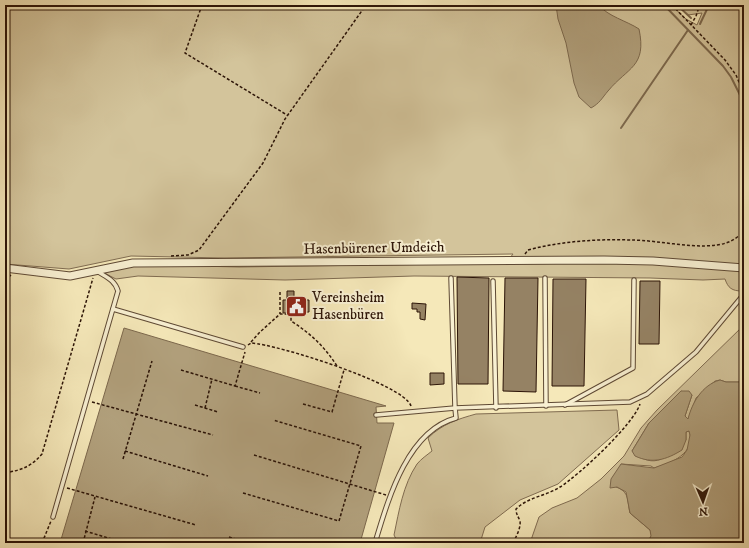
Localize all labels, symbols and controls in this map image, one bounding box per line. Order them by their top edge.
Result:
street label: Hasenbürener Umdeich [303,237,445,259]
place label: Vereinsheim Hasenbüren [311,288,385,324]
public building icon: Vereinsheim Hasenbüren [283,293,309,319]
north arrow [683,482,723,522]
text: N [699,504,708,518]

